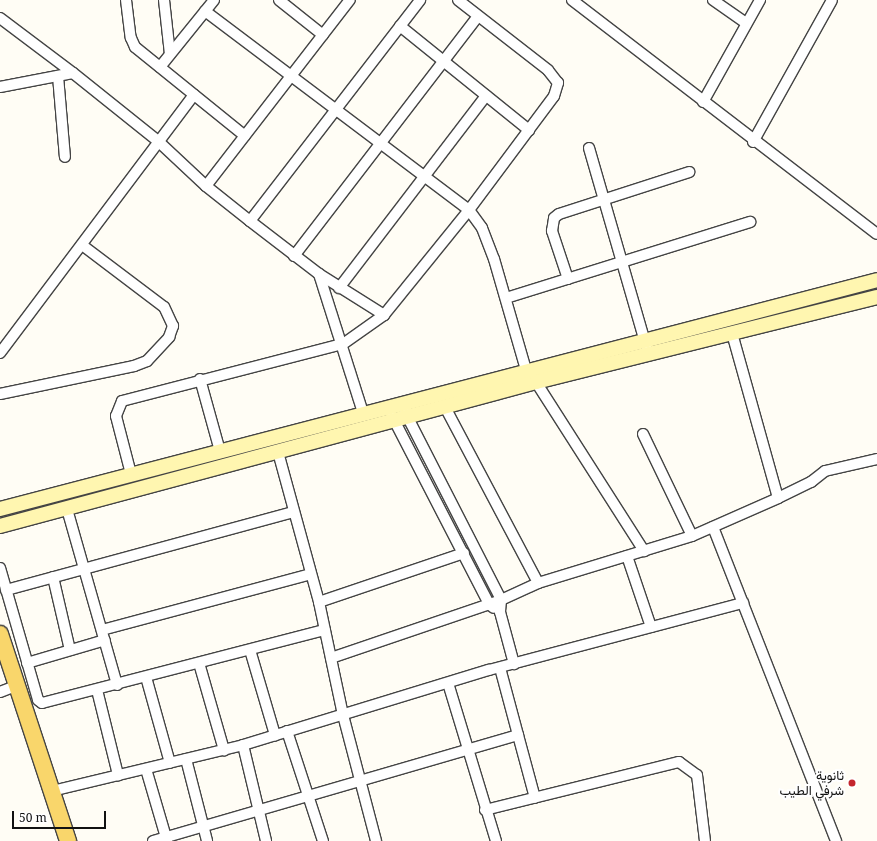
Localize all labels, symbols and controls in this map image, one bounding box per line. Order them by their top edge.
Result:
place label: ثانوية شرفي الطيب [780,768,844,799]
marker: ثانوية شرفي الطيب [847,778,857,788]
scale bar [14,803,108,829]
text: 50 m [19,809,47,826]

